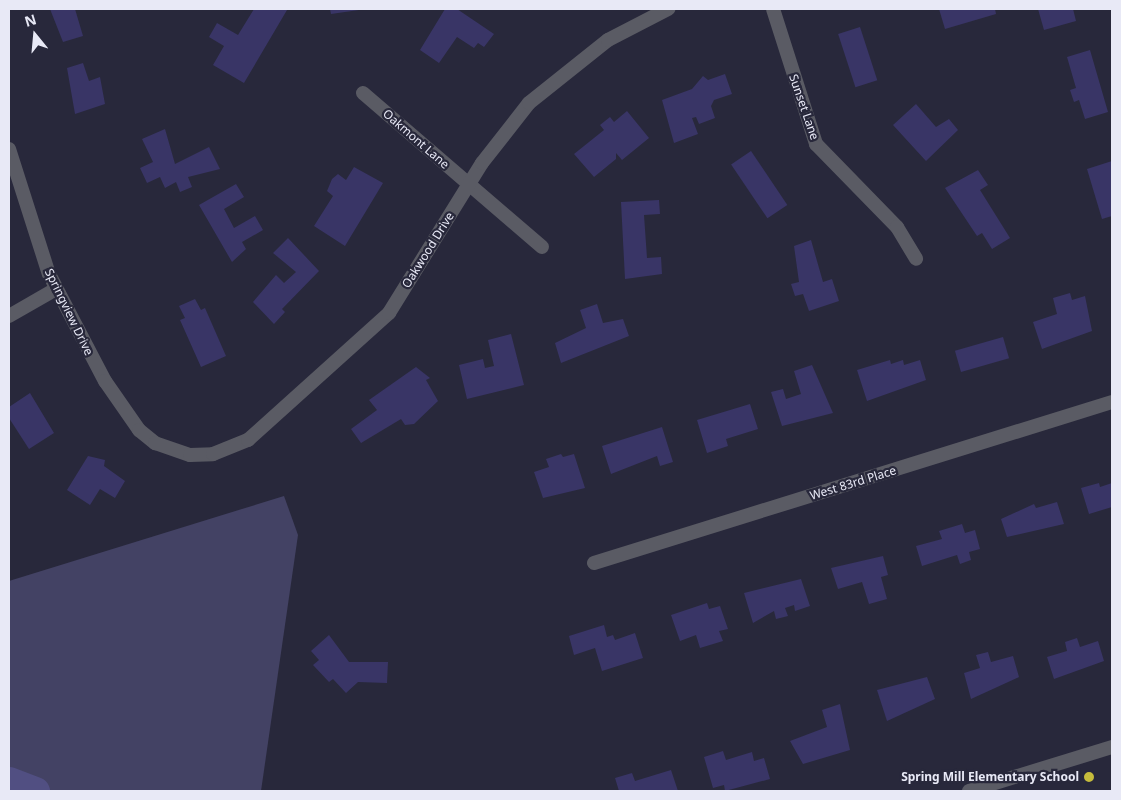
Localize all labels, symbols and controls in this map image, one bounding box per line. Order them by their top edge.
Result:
text: N [22,9,39,31]
north arrow [10,10,60,60]
street label: Sunset Lane [786,72,822,142]
street label: Oakmont Lane [380,106,452,172]
street label: Oakwood Drive [399,209,457,291]
street label: Springview Drive [42,266,96,358]
street label: West 83rd Place [808,463,898,503]
place label: Spring Mill Elementary School [901,770,1079,784]
marker: Spring Mill Elementary School [1083,771,1095,783]

